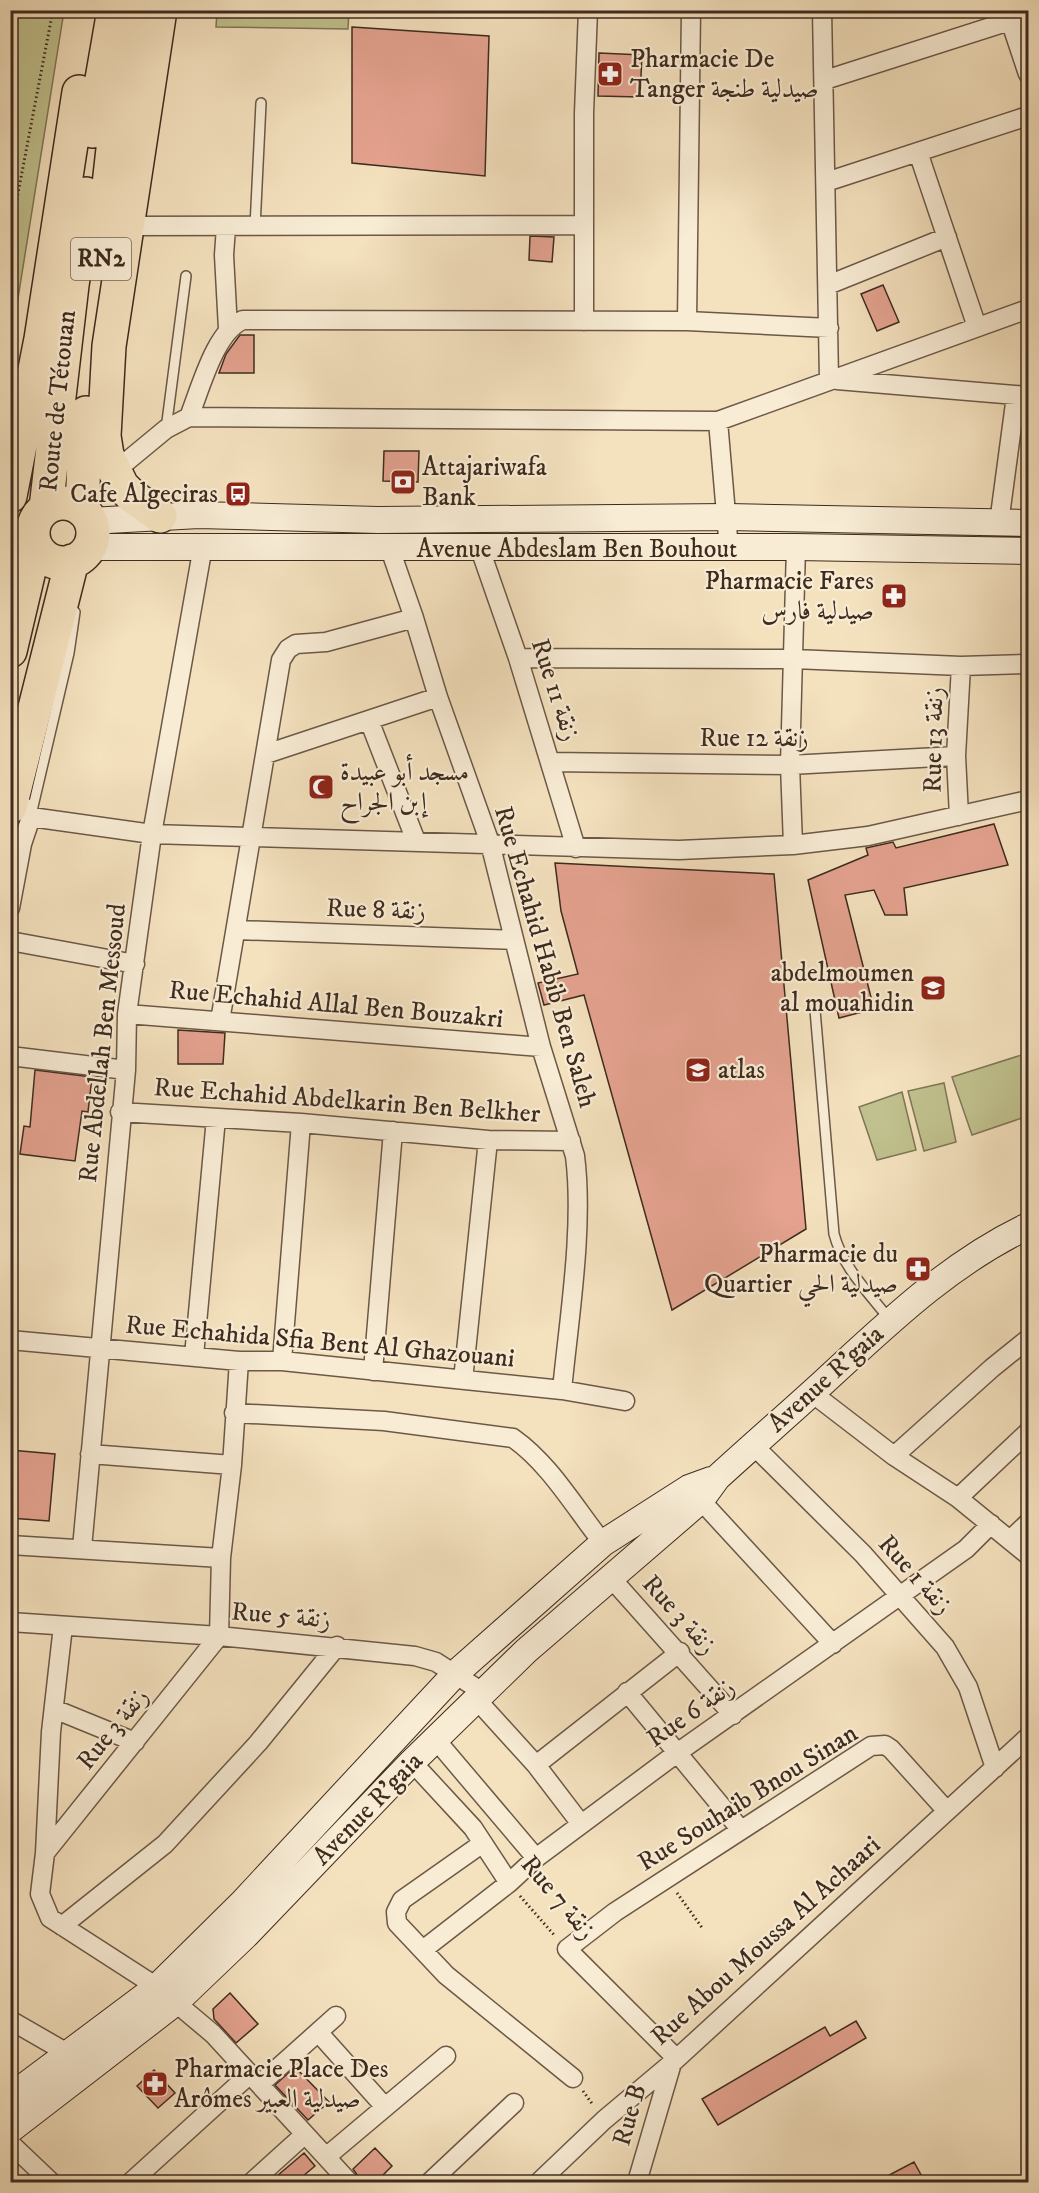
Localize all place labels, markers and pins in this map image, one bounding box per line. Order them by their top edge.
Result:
place label: Pharmacie De Tanger صيدلية طنجة [630,43,819,106]
pharmacy icon: Pharmacie De Tanger صيدلية طنجة [595,59,625,89]
place label: Attajariwafa Bank [422,451,547,514]
bank icon: Attajariwafa Bank [388,467,418,497]
place label: Cafe Algeciras [70,478,218,511]
bus stop icon: Cafe Algeciras [223,479,253,509]
place label: Pharmacie Fares صيدلية فارس [704,565,874,628]
pharmacy icon: Pharmacie Fares صيدلية فارس [879,581,909,611]
place label: مسجد أبو عبيدة إبن الجراح [340,754,469,825]
mosque icon: مسجد أبو عبيدة إبن الجراح [306,772,336,802]
place label: abdelmoumen al mouahidin [771,957,914,1020]
school or university icon: abdelmoumen al mouahidin [918,973,948,1003]
place label: atlas [718,1054,765,1087]
school or university icon: atlas [683,1055,713,1085]
place label: Pharmacie du Quartier صيدلية الحي [704,1238,898,1308]
pharmacy icon: Pharmacie du Quartier صيدلية الحي [903,1254,933,1284]
place label: Pharmacie Place Des Arômes صيدلية العبير [174,2053,388,2116]
pharmacy icon: Pharmacie Place Des Arômes صيدلية العبير [140,2069,170,2099]

